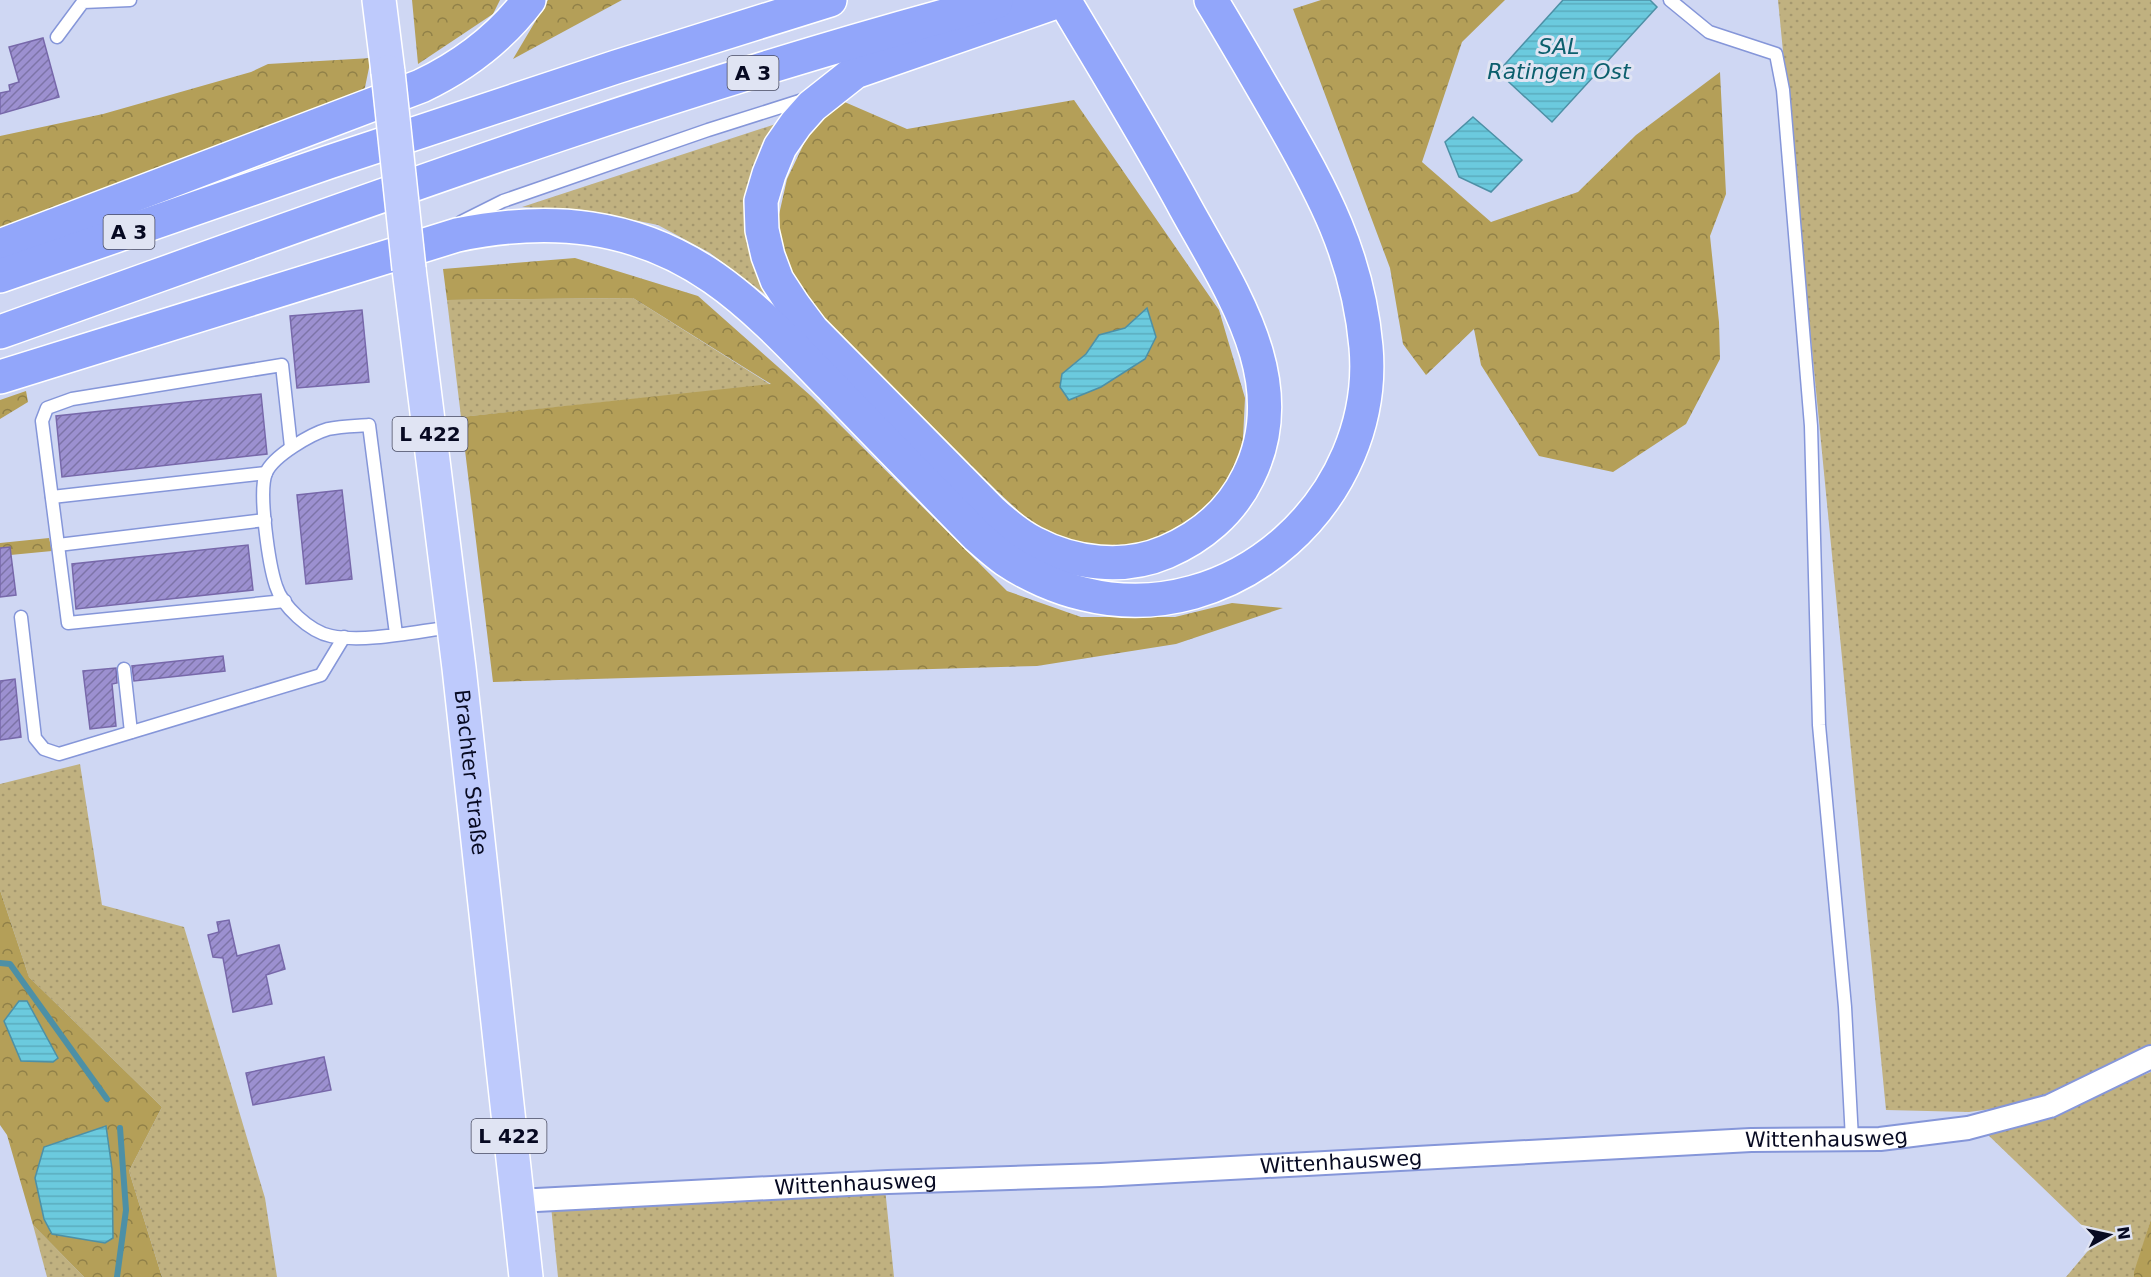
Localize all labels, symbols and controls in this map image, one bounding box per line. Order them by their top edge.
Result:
water label: SAL Ratingen Ost [1487,34,1632,84]
road number: A 3 [728,56,778,90]
road number: A 3 [104,215,154,249]
road number: L 422 [392,417,468,451]
street label: Brachter Straße [449,688,492,856]
road number: L 422 [472,1119,546,1153]
street label: Wittenhausweg [1745,1124,1909,1152]
street label: Wittenhausweg [1259,1146,1423,1178]
street label: Wittenhausweg [774,1168,937,1200]
north arrow [2079,1205,2139,1265]
text: N [2113,1225,2134,1241]

